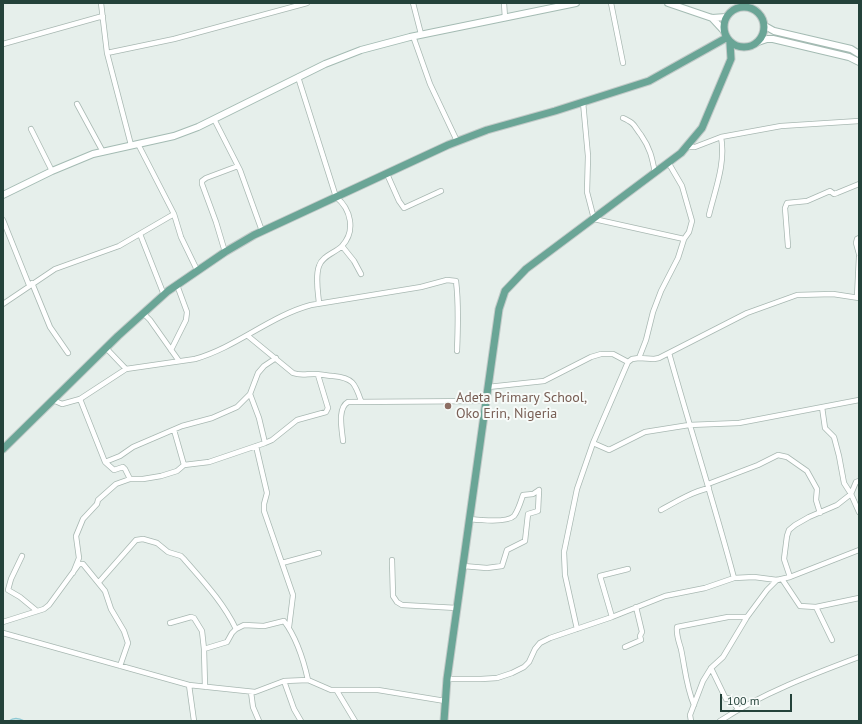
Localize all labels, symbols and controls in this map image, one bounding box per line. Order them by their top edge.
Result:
place label: Adeta Primary School, Oko Erin, Nigeria [456,390,587,422]
marker: Adeta Primary School, Oko Erin, Nigeria [443,401,453,411]
scale bar [722,686,794,712]
text: 100 m [727,693,760,708]

